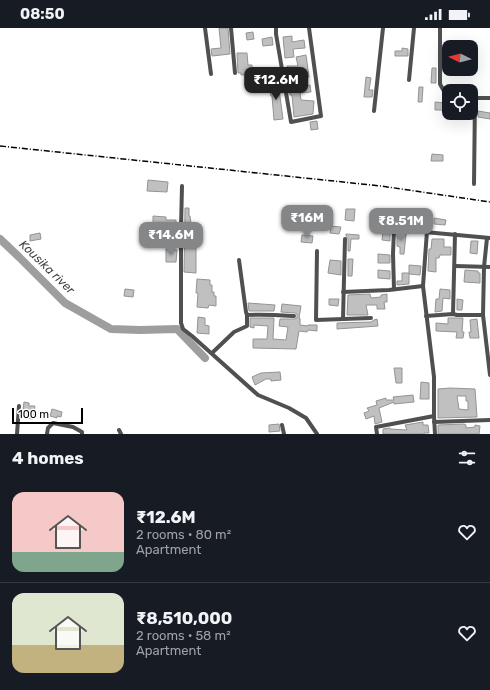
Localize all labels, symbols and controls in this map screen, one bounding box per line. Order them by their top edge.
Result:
text: 08:50 [20,5,65,23]
north arrow [442,40,478,76]
map controls [442,40,478,120]
pin: ₹12.6M [243,67,309,101]
text: ₹12.6M [253,72,299,87]
button: locate [442,84,478,120]
pin: ₹16M [283,205,331,239]
pin: ₹8.51M [368,208,434,242]
text: ₹16M [290,210,324,225]
text: ₹8.51M [378,213,424,228]
pin: ₹14.6M [138,222,204,256]
text: ₹14.6M [148,227,194,242]
water label: Kousika river [17,237,78,297]
scale bar [12,406,83,425]
text: 100 m [18,408,49,421]
icon: filters [456,447,478,469]
text: 4 homes [12,448,84,468]
text: ₹12.6M [136,507,196,527]
icon: home [44,508,92,556]
icon: heart [456,521,478,543]
text: 2 rooms · 80 m² [136,527,231,542]
text: Apartment [136,542,201,557]
text: ₹8,510,000 [136,608,232,628]
icon: home [44,609,92,657]
icon: heart [456,622,478,644]
text: 2 rooms · 58 m² [136,628,231,643]
text: Apartment [136,643,201,658]

